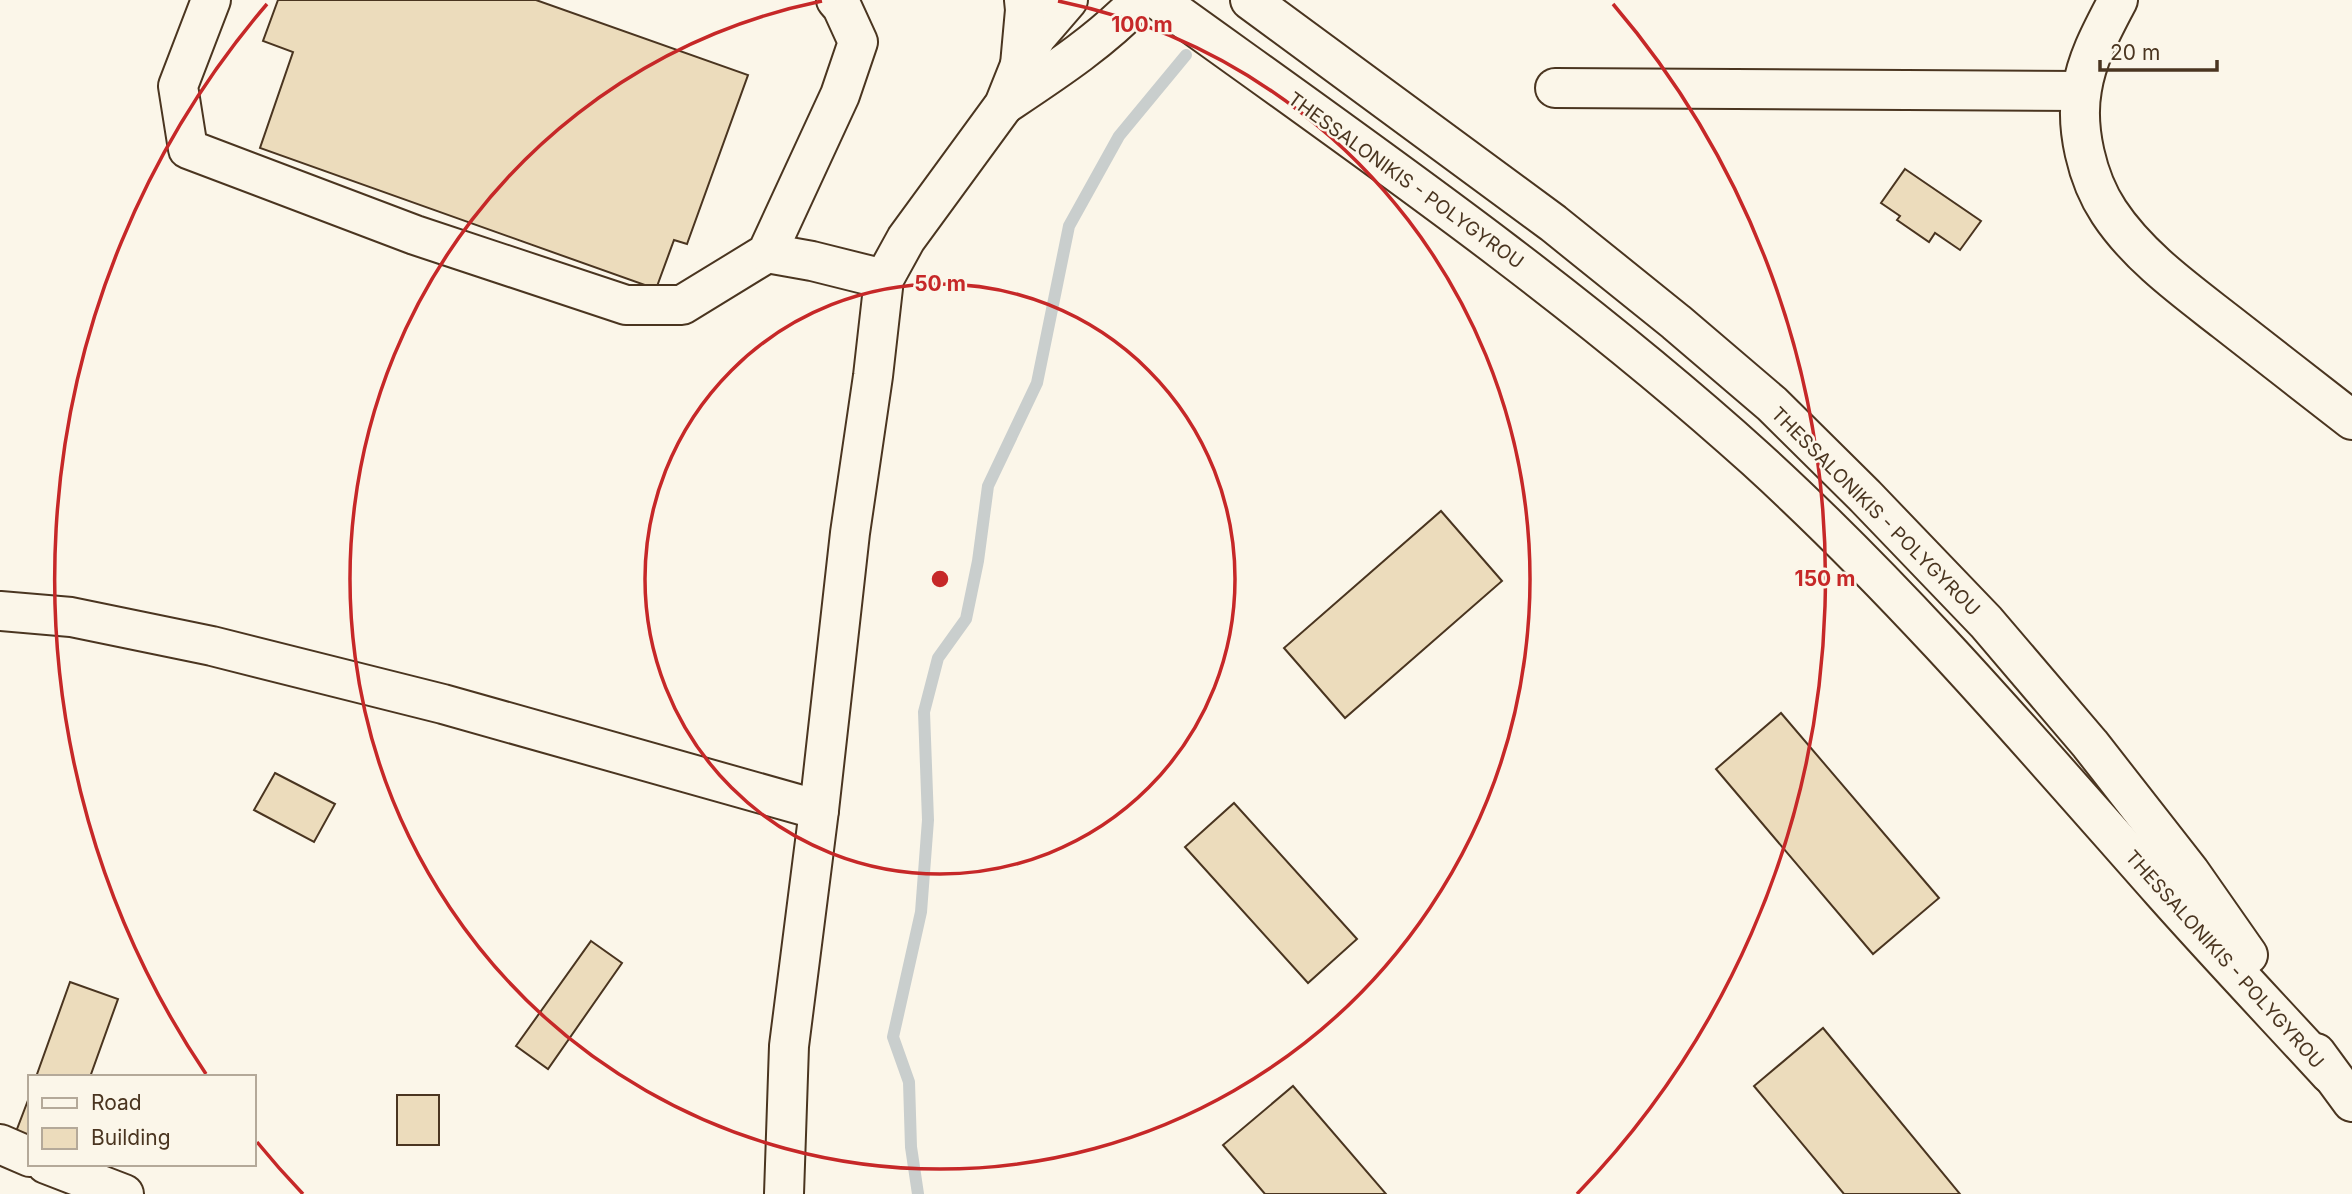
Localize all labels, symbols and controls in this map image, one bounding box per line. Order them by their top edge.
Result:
text: 100 m [1111,12,1173,37]
scale bar [2100,28,2217,72]
text: 20 m [2110,40,2160,65]
street label: THESSALONIKIS - POLYGYROU [1283,87,1528,274]
text: 50 m [914,271,966,296]
street label: THESSALONIKIS - POLYGYROU [1767,402,1985,620]
text: 150 m [1795,566,1855,591]
centre of rings [928,567,952,591]
street label: THESSALONIKIS - POLYGYROU [2121,846,2329,1073]
legend [28,1075,256,1166]
text: Road [91,1090,142,1115]
text: Building [91,1125,171,1150]

